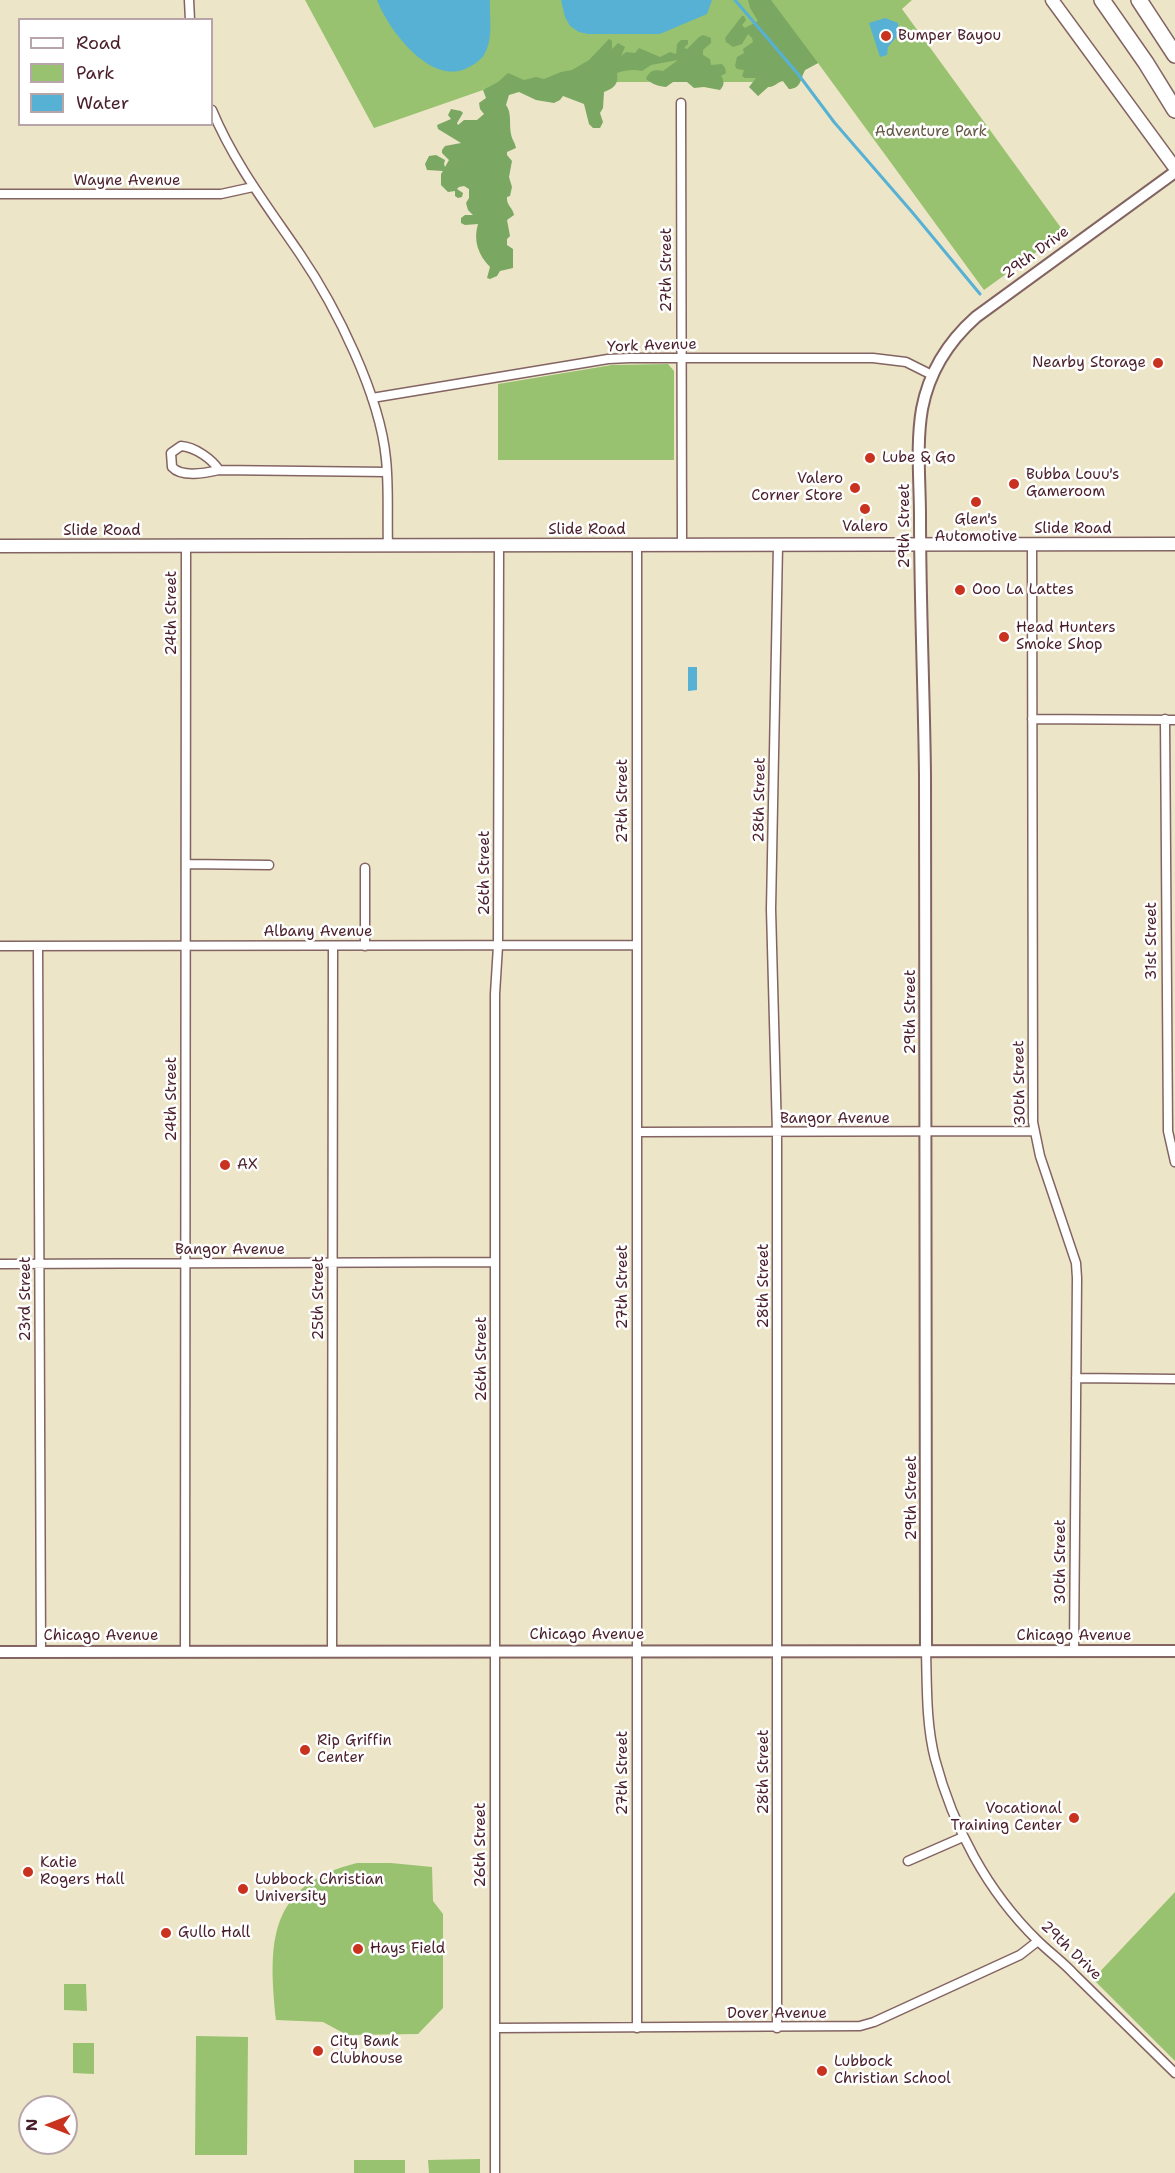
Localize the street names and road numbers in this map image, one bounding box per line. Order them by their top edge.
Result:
street label: Wayne Avenue [73,172,181,190]
street label: 29th Drive [999,223,1073,283]
street label: 27th Street [658,228,676,312]
street label: York Avenue [607,335,697,357]
street label: 29th Street [896,484,914,568]
street label: Slide Road [1034,520,1112,538]
street label: Slide Road [548,521,626,539]
street label: Slide Road [63,522,141,540]
street label: 24th Street [163,571,181,655]
street label: 28th Street [750,757,770,843]
street label: 27th Street [614,759,632,843]
street label: 26th Street [476,831,494,915]
street label: 31st Street [1143,902,1161,980]
street label: Albany Avenue [263,923,373,941]
street label: 29th Street [902,970,920,1054]
street label: 30th Street [1010,1040,1030,1126]
street label: 24th Street [163,1057,181,1141]
street label: Bangor Avenue [780,1110,890,1128]
street label: Bangor Avenue [175,1241,285,1259]
street label: 28th Street [755,1243,773,1329]
street label: 27th Street [614,1245,632,1329]
street label: 23rd Street [17,1256,35,1342]
street label: 25th Street [310,1256,328,1340]
street label: 26th Street [473,1317,491,1401]
street label: 29th Street [903,1456,921,1540]
street label: 30th Street [1052,1519,1070,1605]
street label: Chicago Avenue [530,1626,644,1644]
street label: Chicago Avenue [44,1627,158,1645]
street label: Chicago Avenue [1017,1627,1131,1645]
street label: 28th Street [755,1729,773,1815]
street label: 27th Street [614,1731,632,1815]
street label: 26th Street [472,1803,490,1887]
street label: 29th Drive [1037,1918,1105,1984]
street label: Dover Avenue [727,2005,827,2023]

